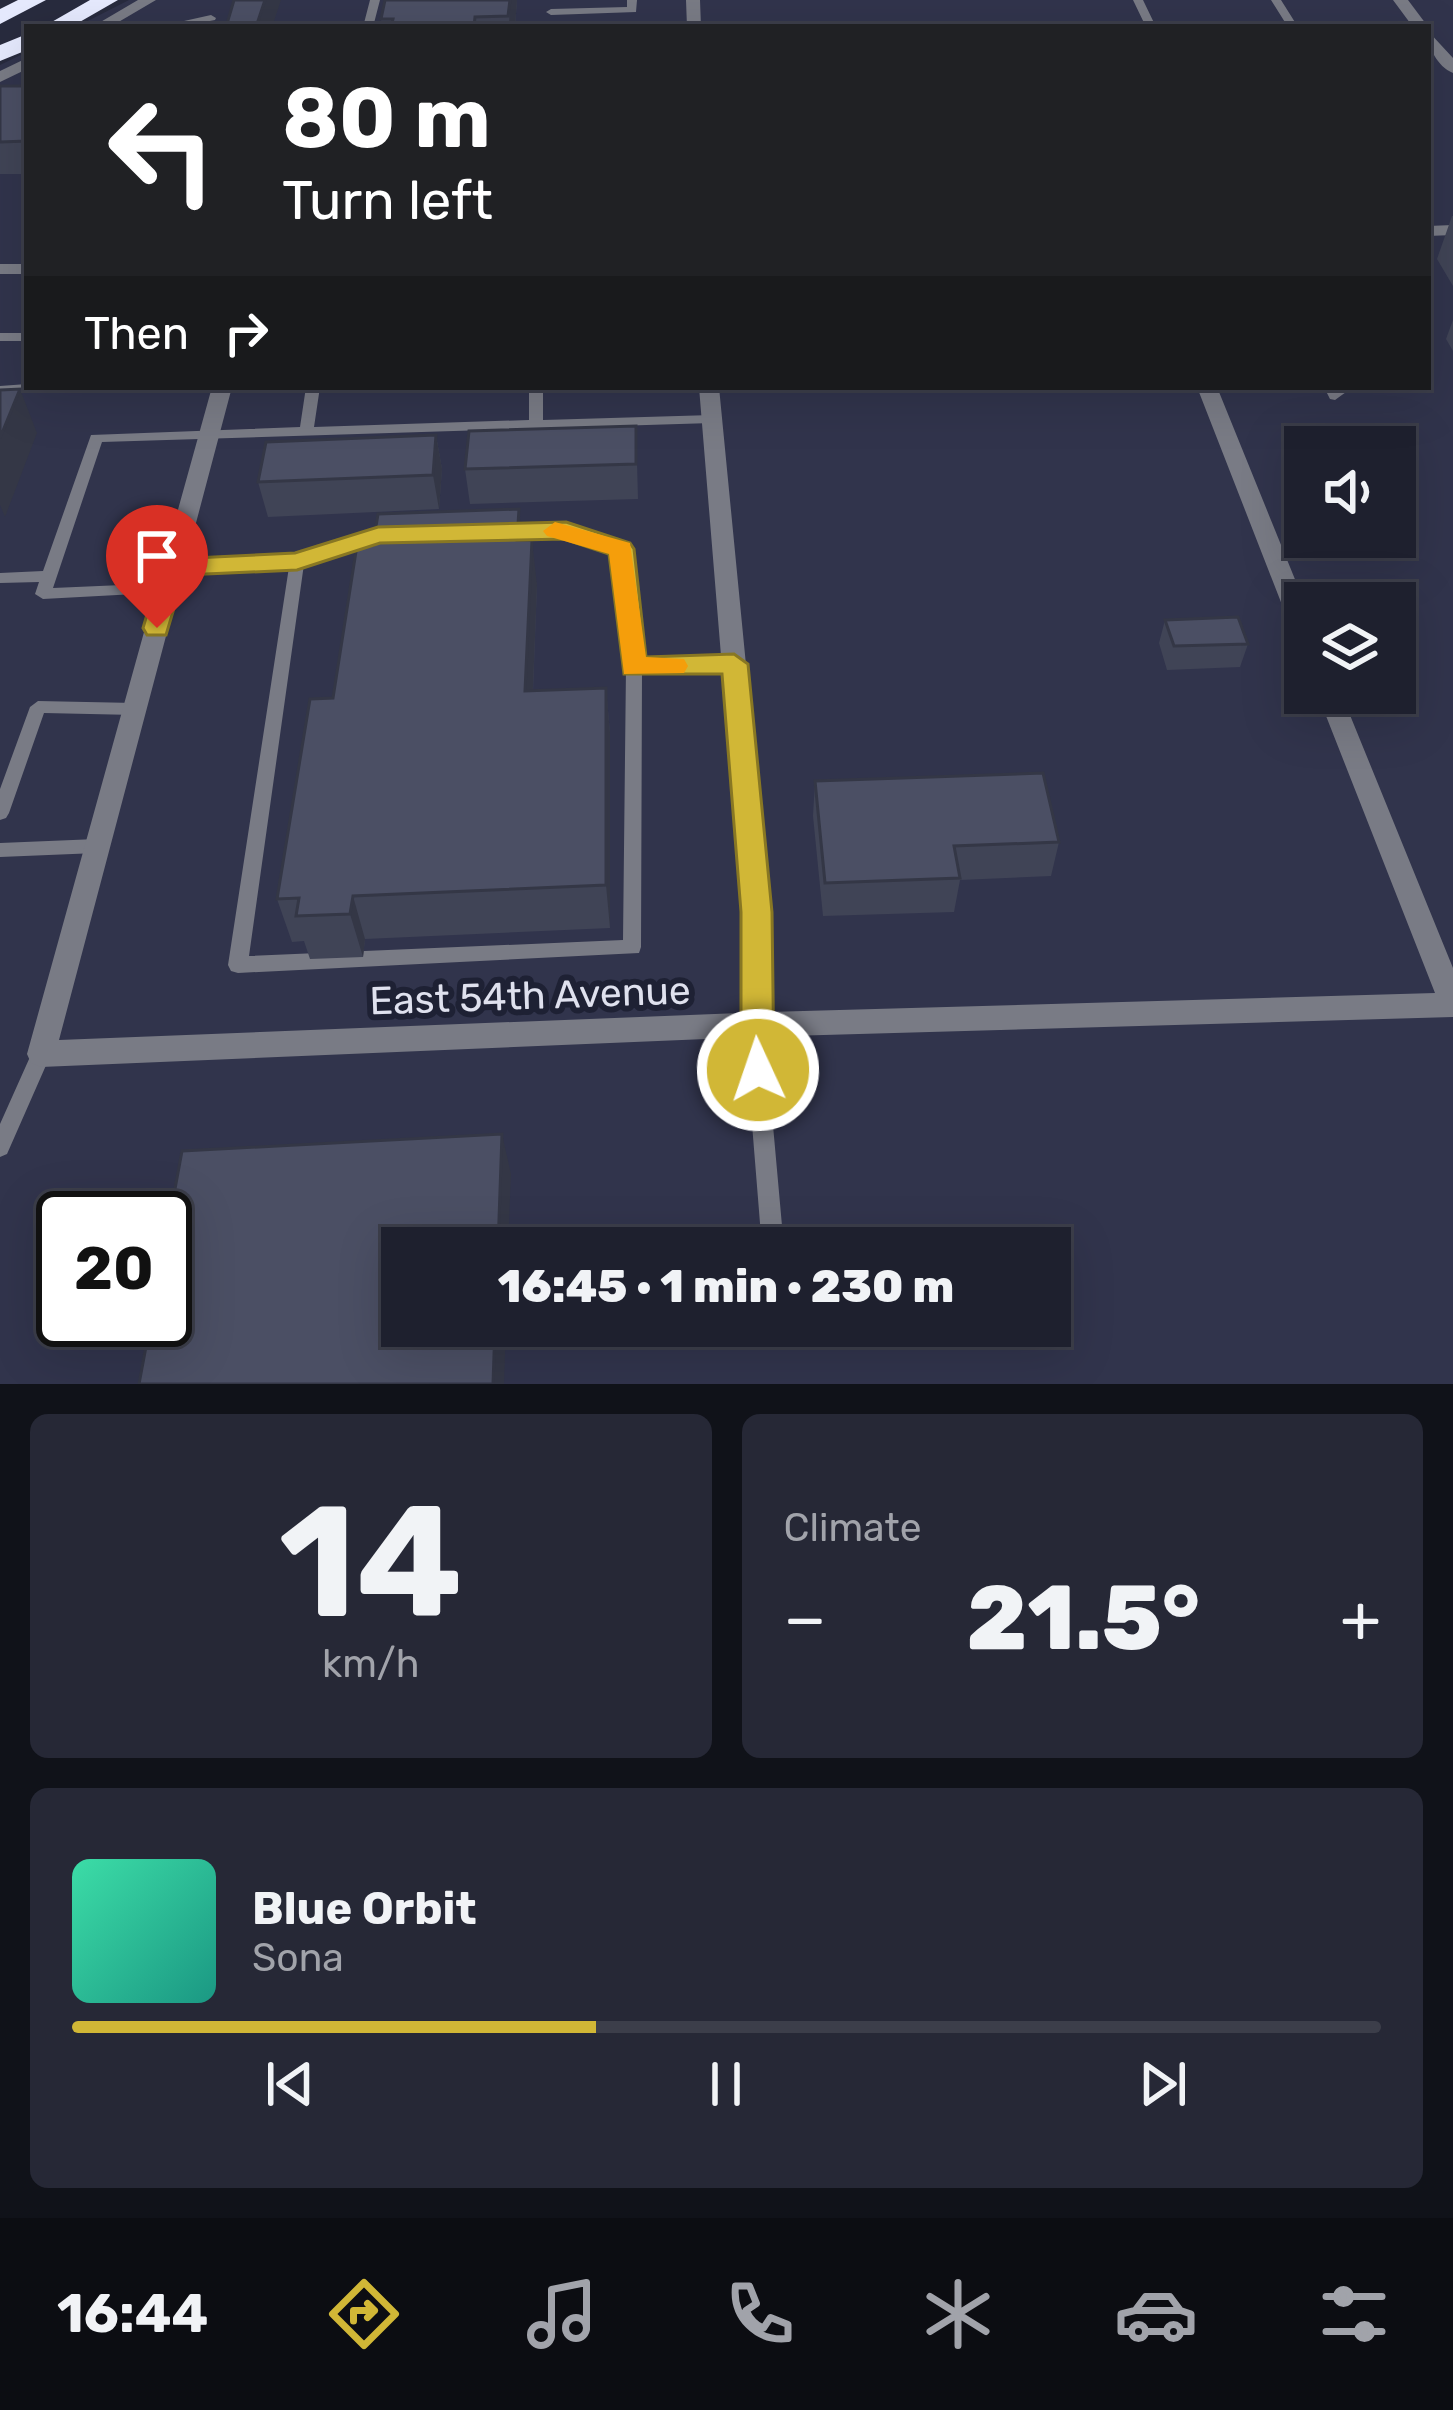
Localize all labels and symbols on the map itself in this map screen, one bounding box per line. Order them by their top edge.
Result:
pin [106,505,208,628]
street label: East 54th Avenue [369,967,691,1025]
position arrow [695,1007,821,1133]
speed limit sign: 20 [36,1191,192,1347]

